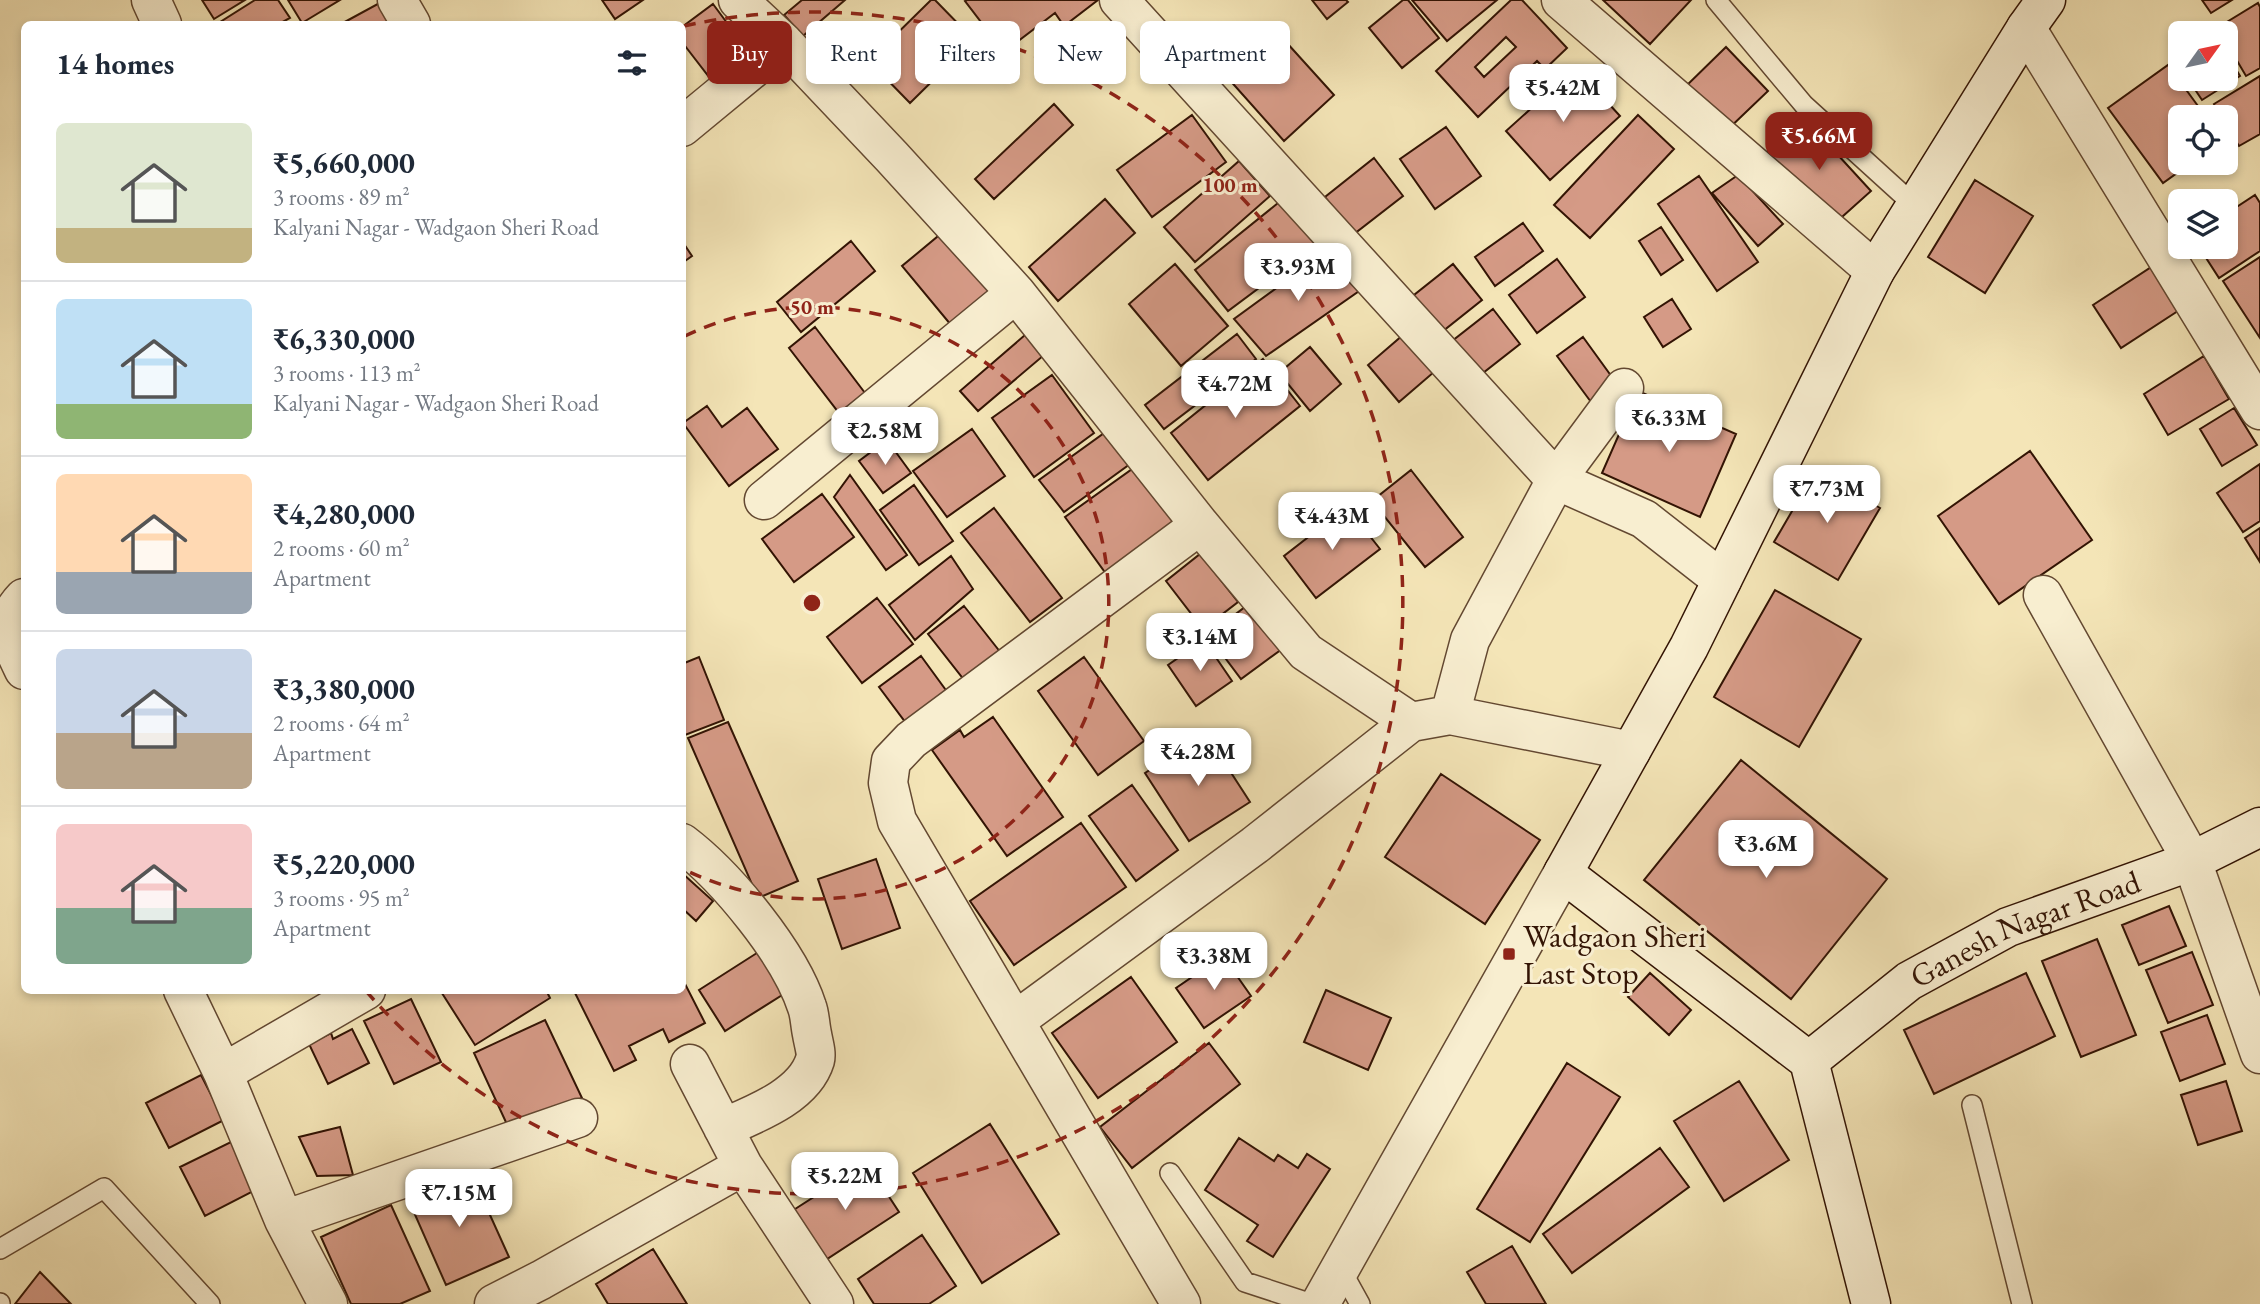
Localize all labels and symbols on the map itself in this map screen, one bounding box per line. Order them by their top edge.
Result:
north arrow [2168,21,2238,91]
pin: ₹5.42M [1506,64,1620,124]
pin: ₹5.66M [1762,113,1876,172]
text: 100 m [1202,171,1258,198]
pin: ₹3.93M [1241,244,1355,303]
text: 50 m [790,293,834,320]
pin: ₹4.72M [1178,360,1292,420]
pin: ₹6.33M [1612,394,1726,454]
pin: ₹2.58M [828,407,942,467]
pin: ₹7.73M [1770,466,1884,525]
pin: ₹4.43M [1275,492,1389,552]
centre of rings [800,591,824,615]
pin: ₹3.14M [1143,614,1257,673]
pin: ₹4.28M [1141,728,1255,788]
pin: ₹3.6M [1717,820,1815,880]
street label: Ganesh Nagar Road [1903,860,2147,997]
place label: Wadgaon Sheri Last Stop [1523,915,1706,994]
pin: ₹3.38M [1157,932,1271,992]
marker: Wadgaon Sheri Last Stop [1501,946,1517,962]
pin: ₹5.22M [788,1152,902,1212]
pin: ₹7.15M [402,1170,516,1229]

